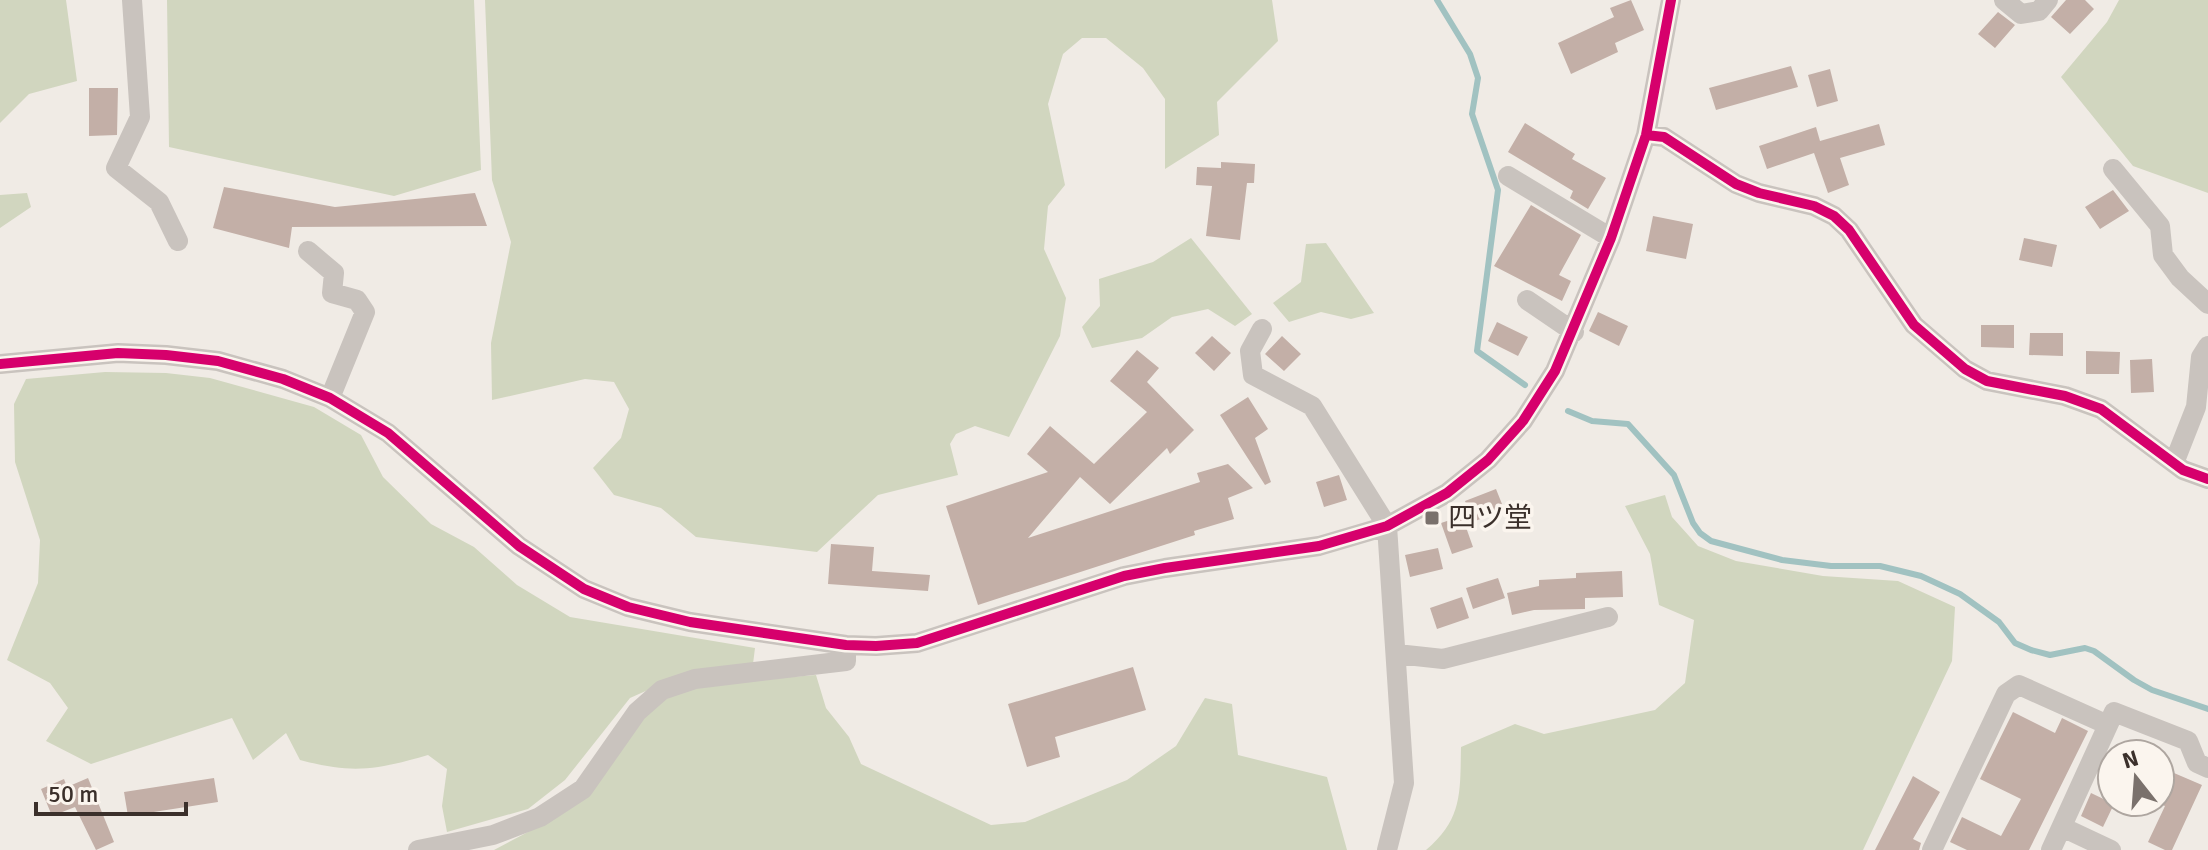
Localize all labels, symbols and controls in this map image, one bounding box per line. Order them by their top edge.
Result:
place label: 四ツ堂 [1448,501,1532,535]
marker: 四ツ堂 [1423,509,1441,527]
north arrow [2096,738,2176,818]
text: N [2119,744,2142,775]
scale bar [36,766,186,816]
text: 50 m [48,779,98,809]

